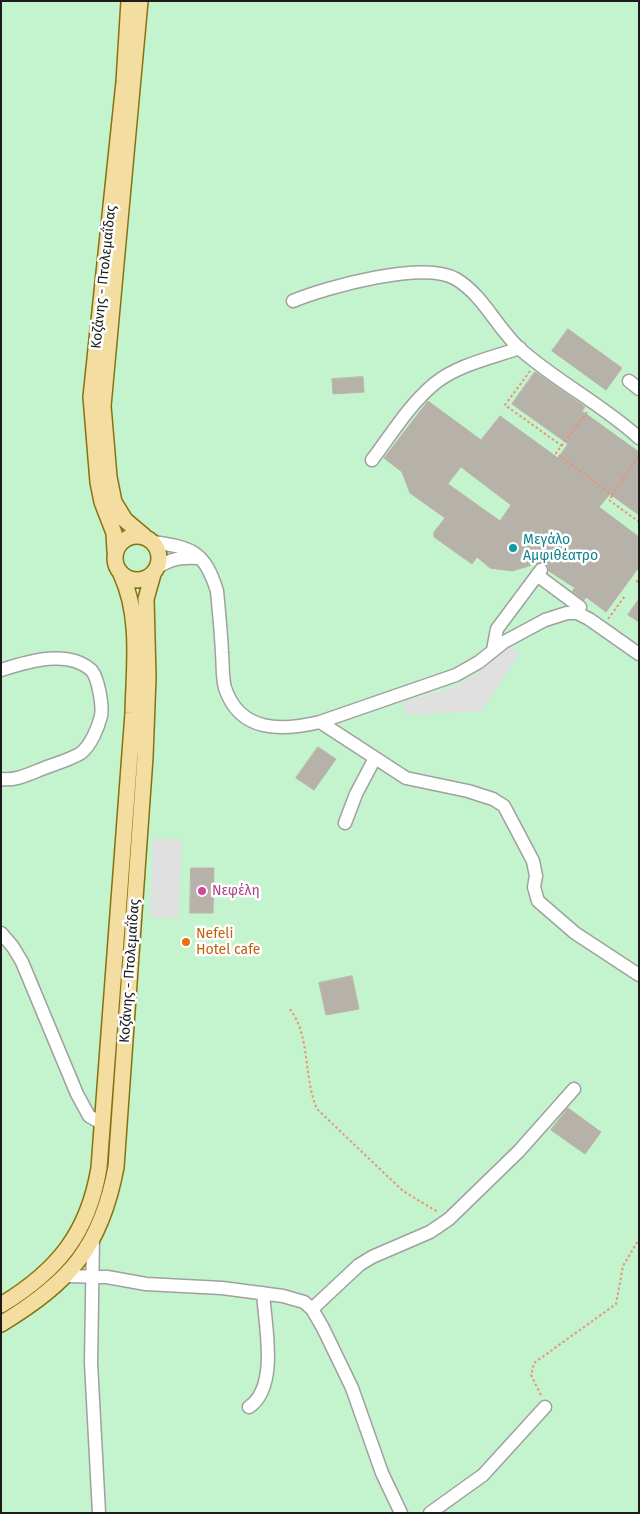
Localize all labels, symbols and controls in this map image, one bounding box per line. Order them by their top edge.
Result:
street label: Κοζάνης - Πτολεμαΐδας [88,204,120,350]
place label: Μεγάλο Αμφιθέατρο [523,532,598,564]
marker: Μεγάλο Αμφιθέατρο [507,542,519,554]
place label: Νεφέλη [212,883,260,899]
marker: Νεφέλη [196,885,208,897]
street label: Κοζάνης - Πτολεμαΐδας [117,898,143,1044]
place label: Nefeli Hotel cafe [196,926,260,959]
marker: Nefeli Hotel cafe [180,936,192,948]

